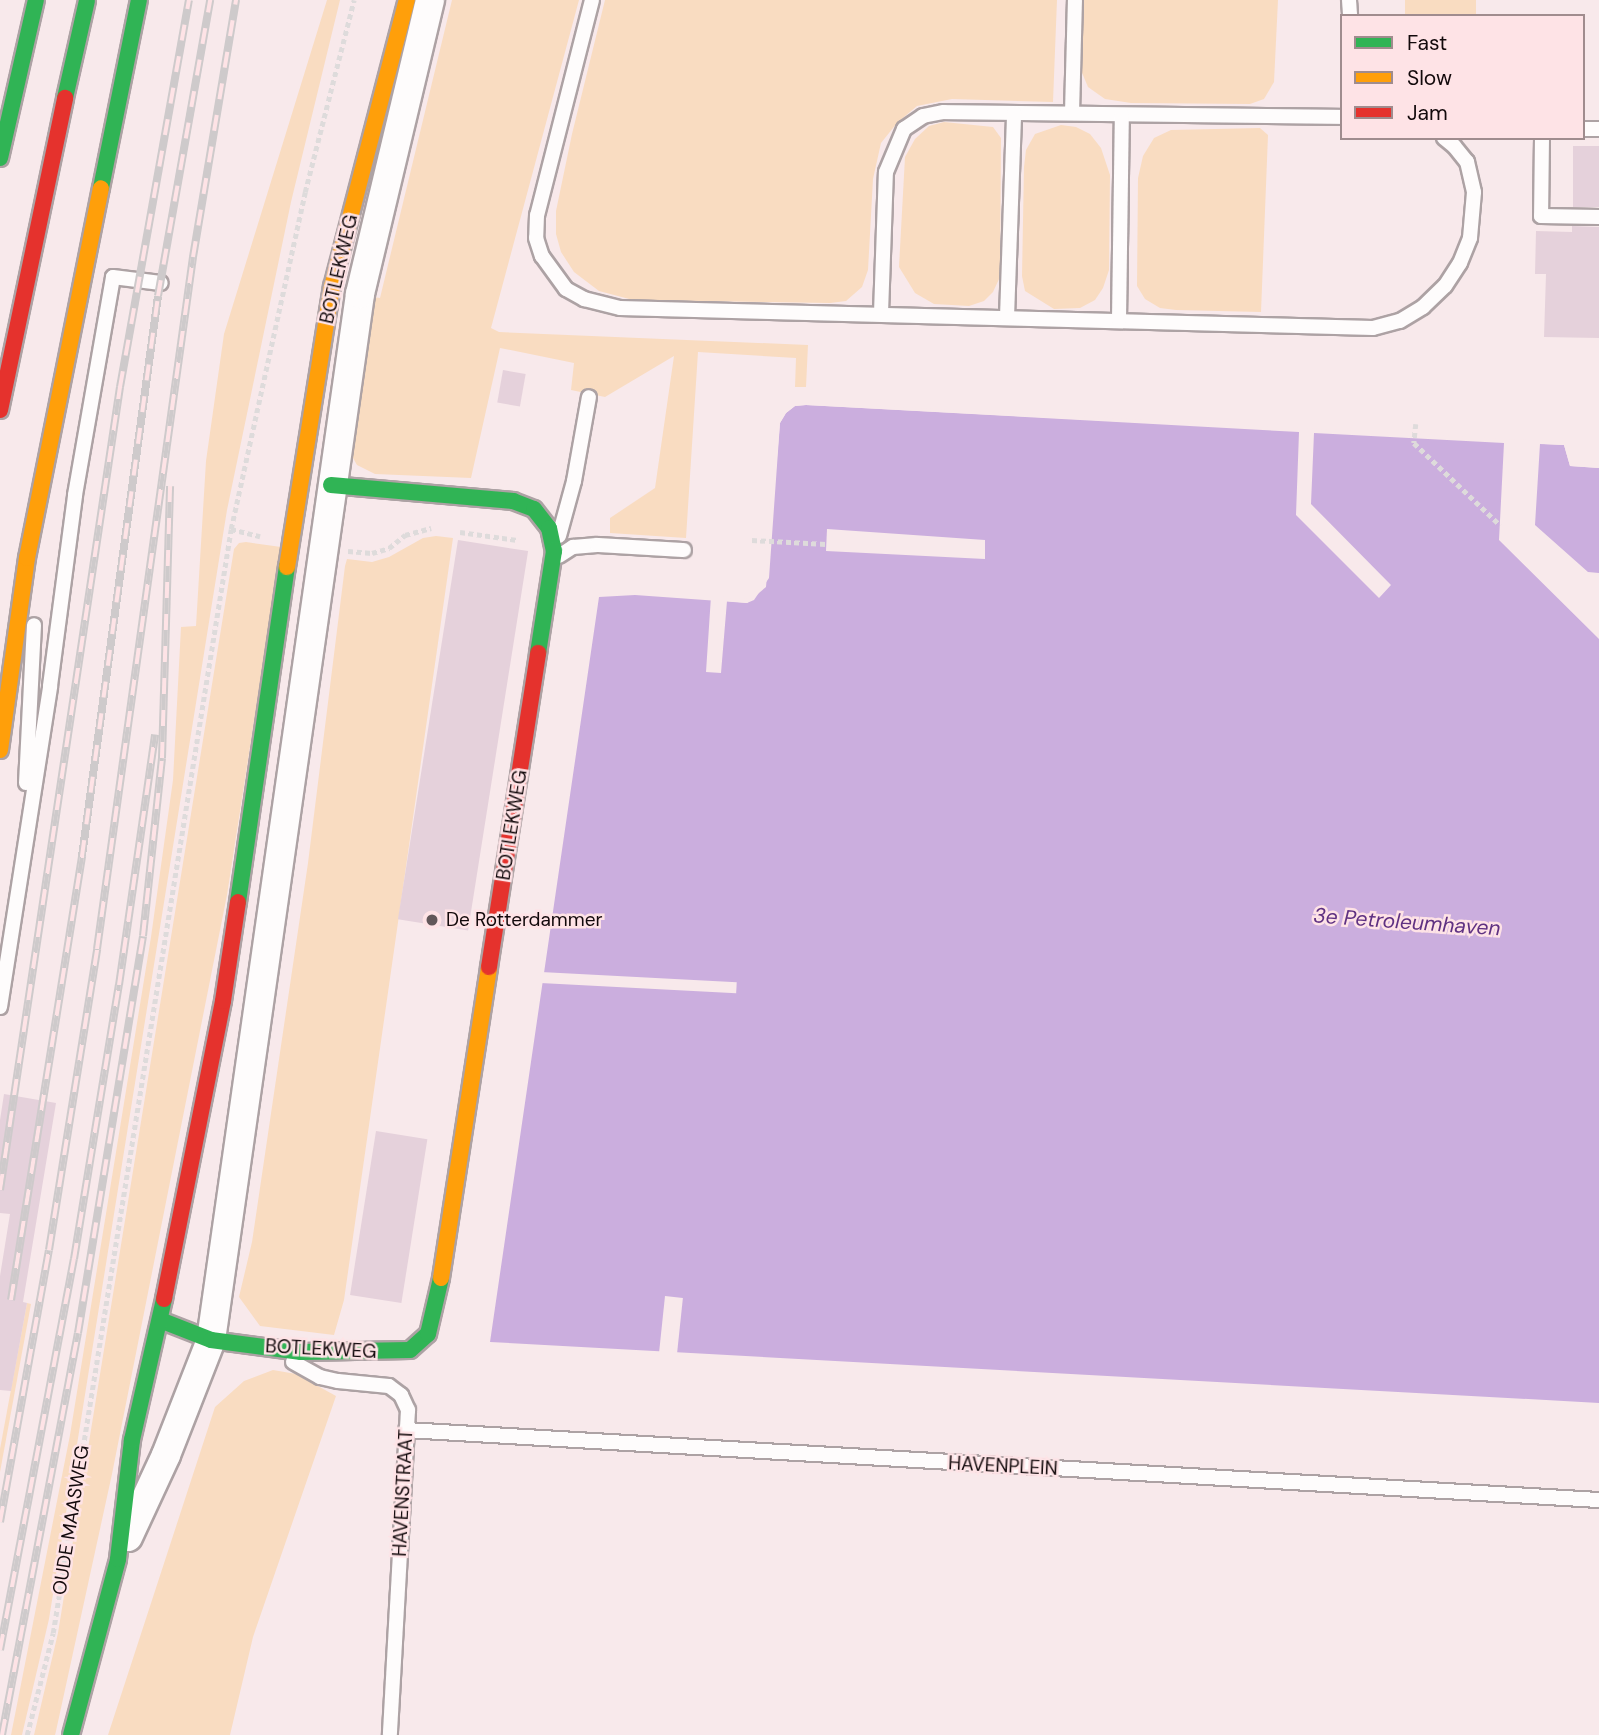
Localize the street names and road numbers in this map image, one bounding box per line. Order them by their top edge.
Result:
street label: BOTLEKWEG [315,212,363,326]
street label: BOTLEKWEG [492,768,532,882]
street label: BOTLEKWEG [265,1335,377,1363]
street label: HAVENSTRAAT [388,1429,418,1557]
street label: OUDE MAASWEG [48,1443,94,1597]
street label: HAVENPLEIN [948,1452,1058,1480]

